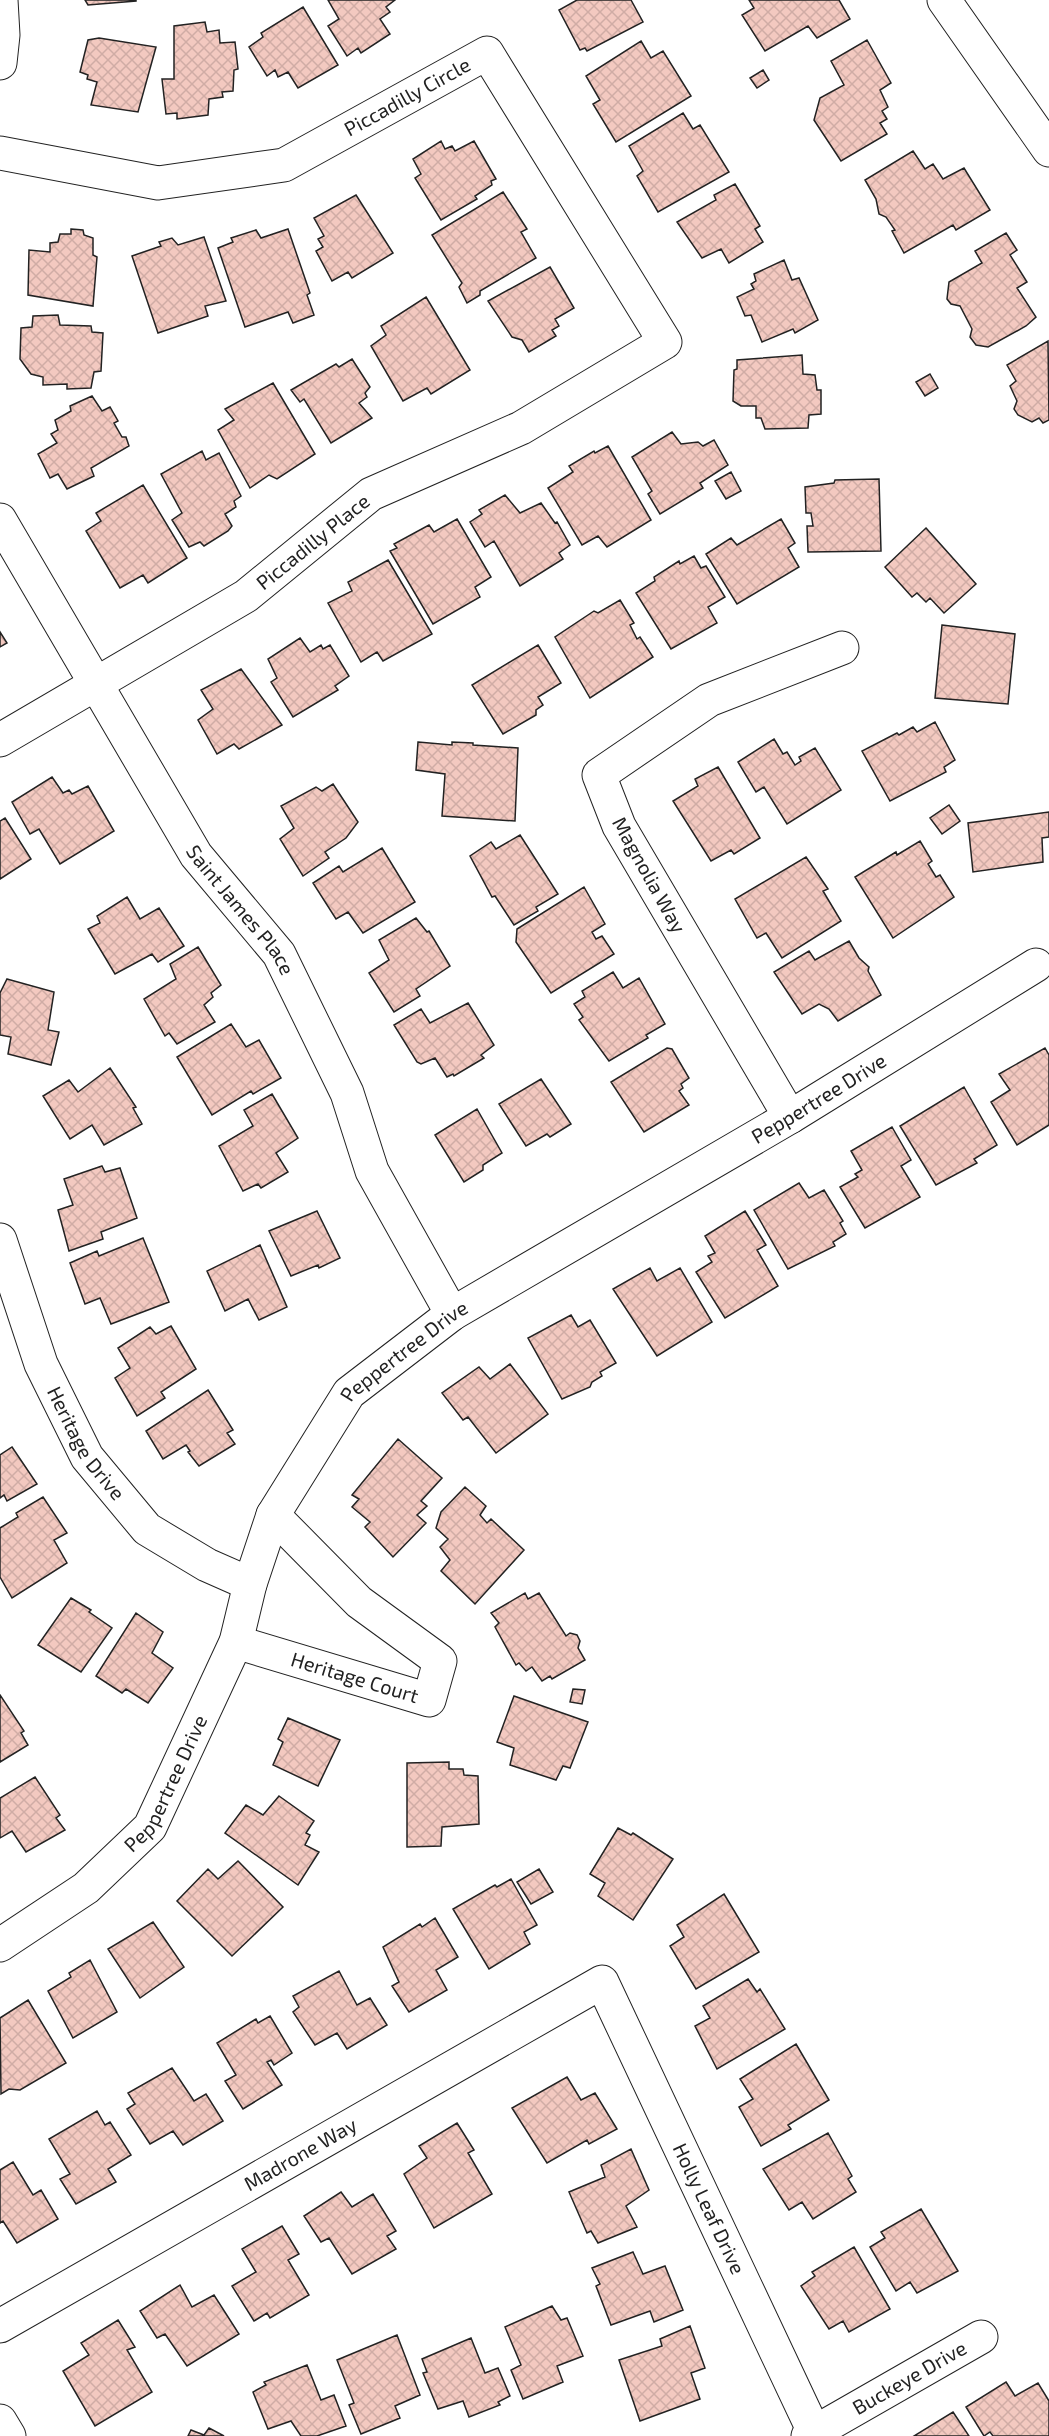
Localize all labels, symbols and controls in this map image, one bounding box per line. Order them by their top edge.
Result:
street label: Piccadilly Circle [340,52,474,140]
street label: Piccadilly Place [251,488,374,594]
street label: Magnolia Way [608,812,692,937]
street label: Saint James Place [182,840,300,978]
street label: Peppertree Drive [747,1048,890,1148]
street label: Peppertree Drive [334,1295,471,1405]
street label: Heritage Drive [43,1382,131,1504]
street label: Heritage Court [288,1646,422,1707]
street label: Peppertree Drive [118,1711,211,1857]
street label: Madrone Way [239,2112,361,2195]
street label: Holly Leaf Drive [669,2139,751,2278]
street label: Buckeye Drive [848,2335,970,2419]

